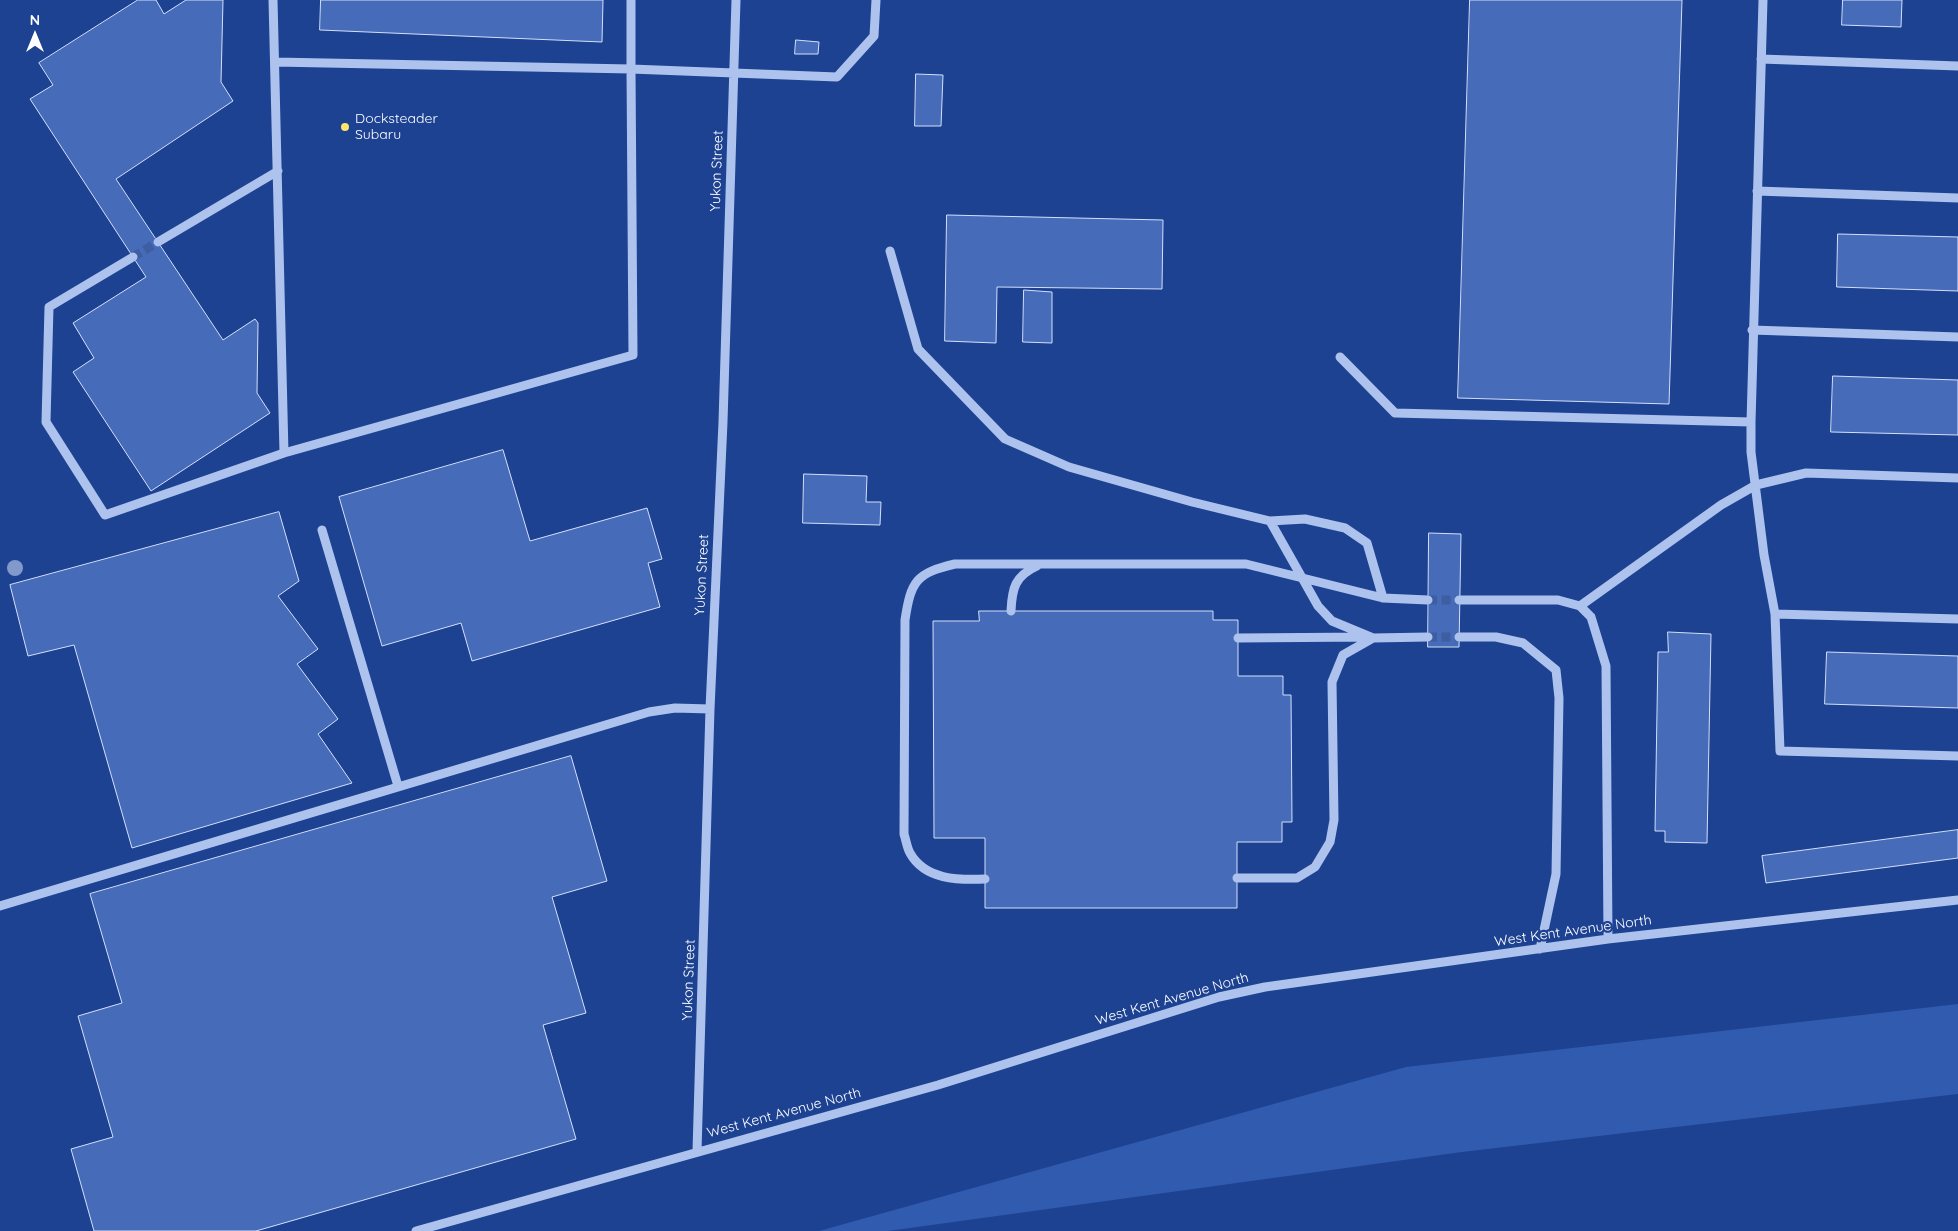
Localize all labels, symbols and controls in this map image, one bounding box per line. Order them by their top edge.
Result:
north arrow [10,10,60,60]
text: N [30,11,40,29]
place label: Docksteader Subaru [355,111,438,144]
marker: Docksteader Subaru [339,121,351,133]
street label: Yukon Street [707,130,727,212]
street label: Yukon Street [691,534,713,616]
street label: West Kent Avenue North [1493,912,1653,950]
street label: Yukon Street [679,939,699,1021]
street label: West Kent Avenue North [1093,969,1251,1029]
street label: West Kent Avenue North [705,1084,863,1142]

